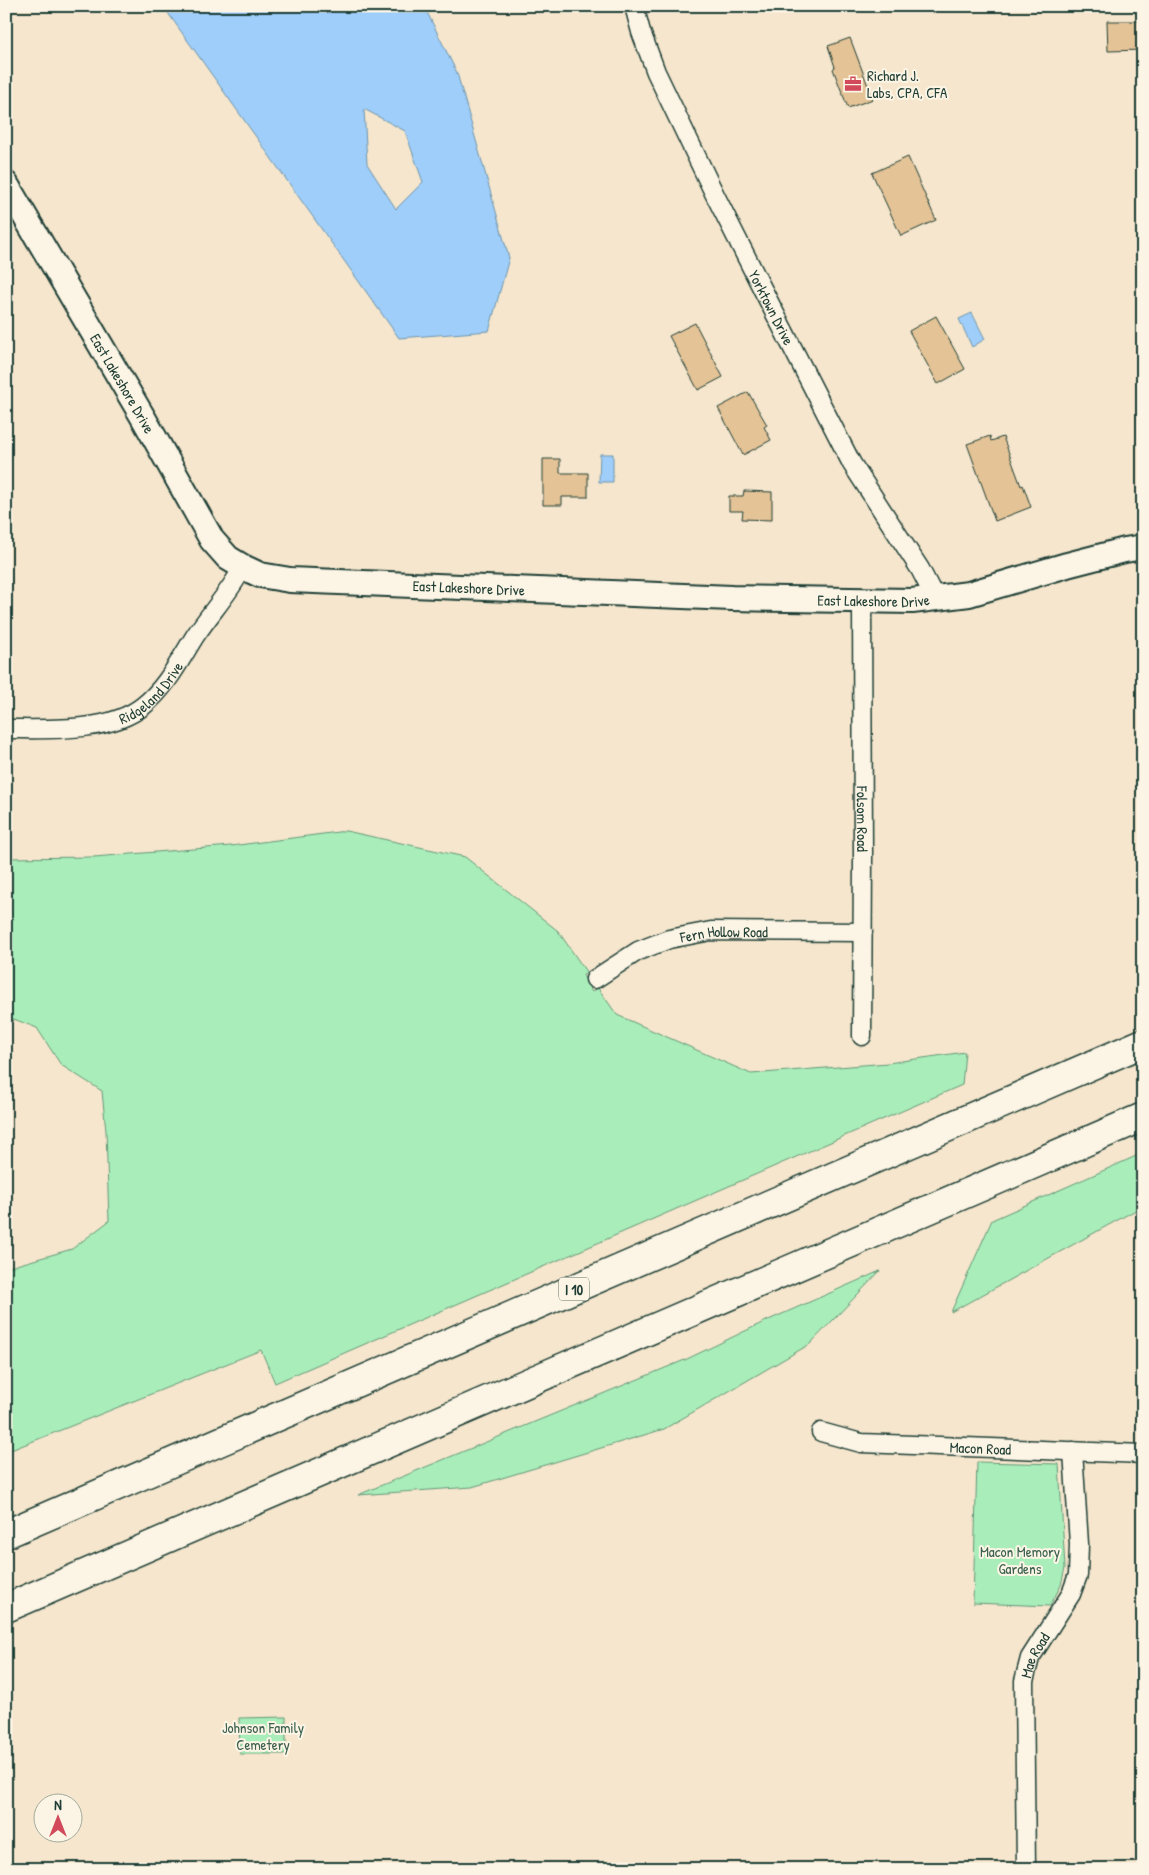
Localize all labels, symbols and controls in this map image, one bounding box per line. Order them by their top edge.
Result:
place label: Richard J. Labs, CPA, CFA [867,65,948,103]
office icon: Richard J. Labs, CPA, CFA [843,74,863,94]
street label: Yorktown Drive [744,266,800,348]
street label: East Lakeshore Drive [85,329,160,437]
street label: East Lakeshore Drive [412,575,525,600]
street label: East Lakeshore Drive [817,588,931,612]
street label: Ridgeland Drive [116,657,188,729]
street label: Folsom Road [852,785,873,852]
street label: Fern Hollow Road [677,920,768,947]
road number: I 10 [559,1278,589,1300]
street label: Macon Road [949,1436,1012,1459]
park label: Macon Memory Gardens [980,1541,1060,1579]
street label: Mae Road [1015,1628,1054,1680]
park label: Johnson Family Cemetery [222,1717,304,1755]
north arrow [32,1792,82,1842]
text: N [54,1795,62,1814]

